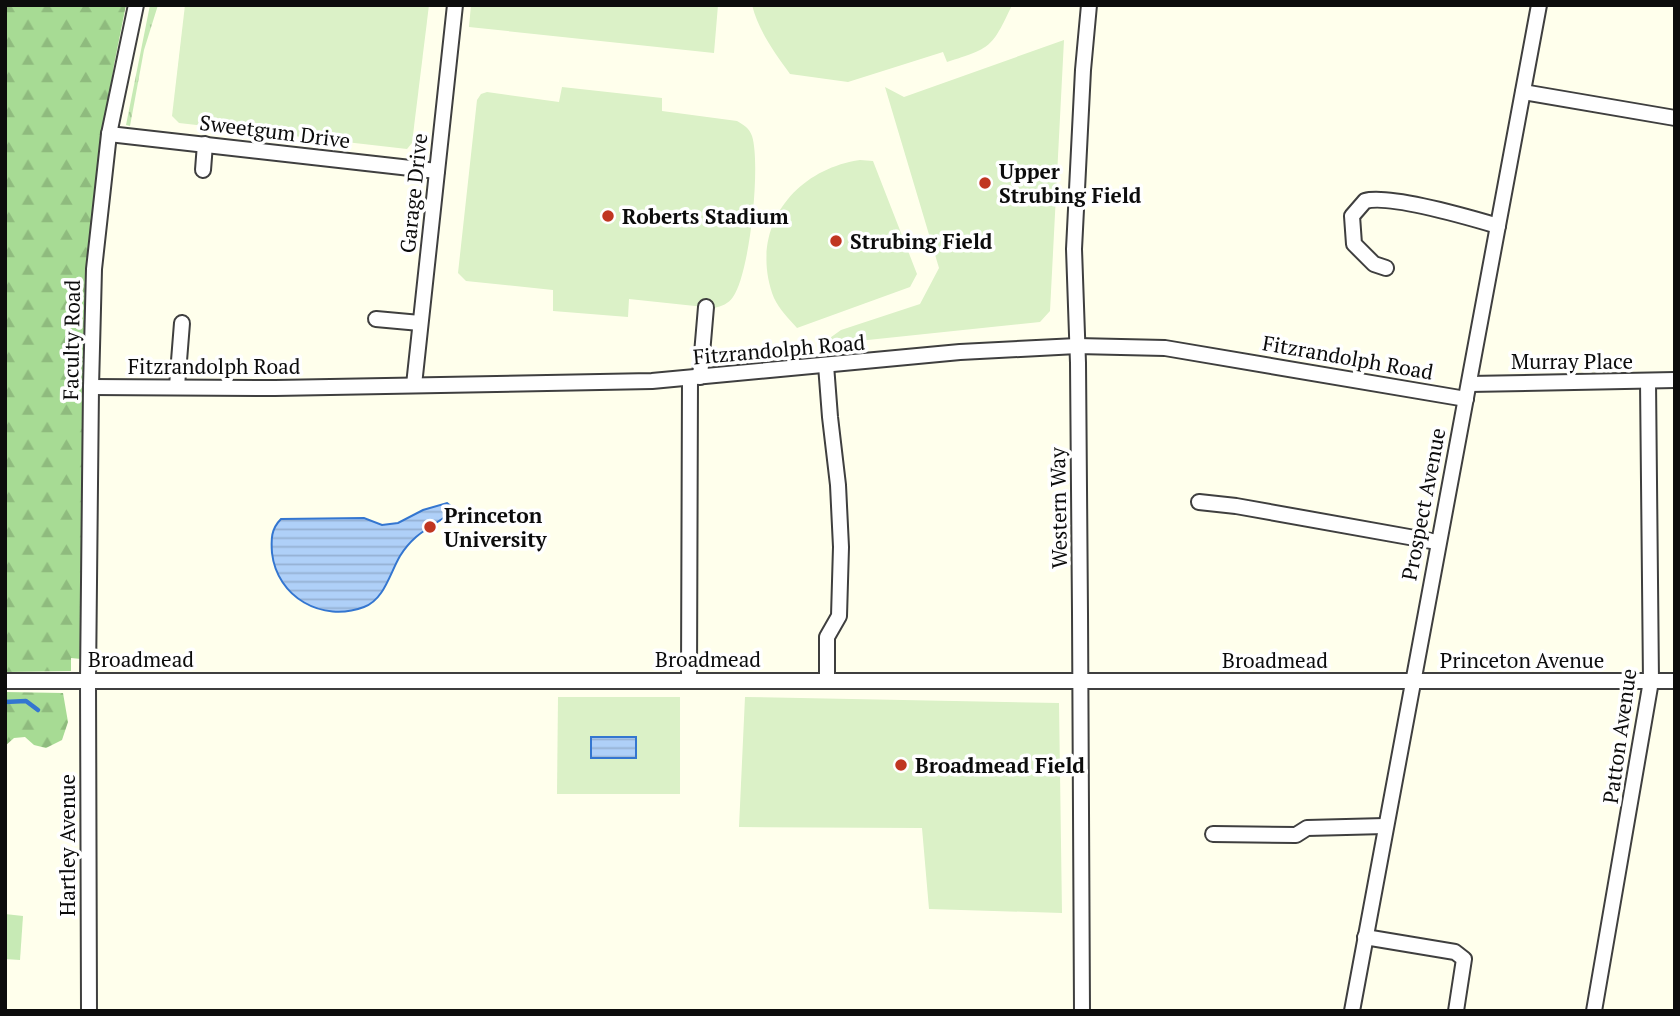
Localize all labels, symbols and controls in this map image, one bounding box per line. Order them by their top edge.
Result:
street label: Sweetgum Drive [198,108,352,154]
street label: Garage Drive [393,132,433,254]
place label: Upper Strubing Field [999,157,1142,209]
marker: Upper Strubing Field [977,175,993,191]
place label: Roberts Stadium [622,202,789,230]
marker: Roberts Stadium [600,208,616,224]
place label: Strubing Field [850,227,993,255]
marker: Strubing Field [828,233,844,249]
street label: Faculty Road [56,279,86,401]
street label: Fitzrandolph Road [692,327,867,370]
street label: Fitzrandolph Road [1261,328,1436,386]
street label: Murray Place [1511,347,1633,375]
street label: Fitzrandolph Road [128,352,301,380]
street label: Prospect Avenue [1394,425,1452,583]
street label: Western Way [1043,447,1073,569]
place label: Princeton University [444,501,548,553]
marker: Princeton University [422,519,438,535]
street label: Broadmead [88,645,194,673]
street label: Broadmead [655,645,761,673]
street label: Broadmead [1222,646,1328,674]
street label: Princeton Avenue [1440,646,1604,674]
street label: Patton Avenue [1596,667,1642,805]
place label: Broadmead Field [915,751,1085,779]
marker: Broadmead Field [893,757,909,773]
street label: Hartley Avenue [53,774,81,916]

